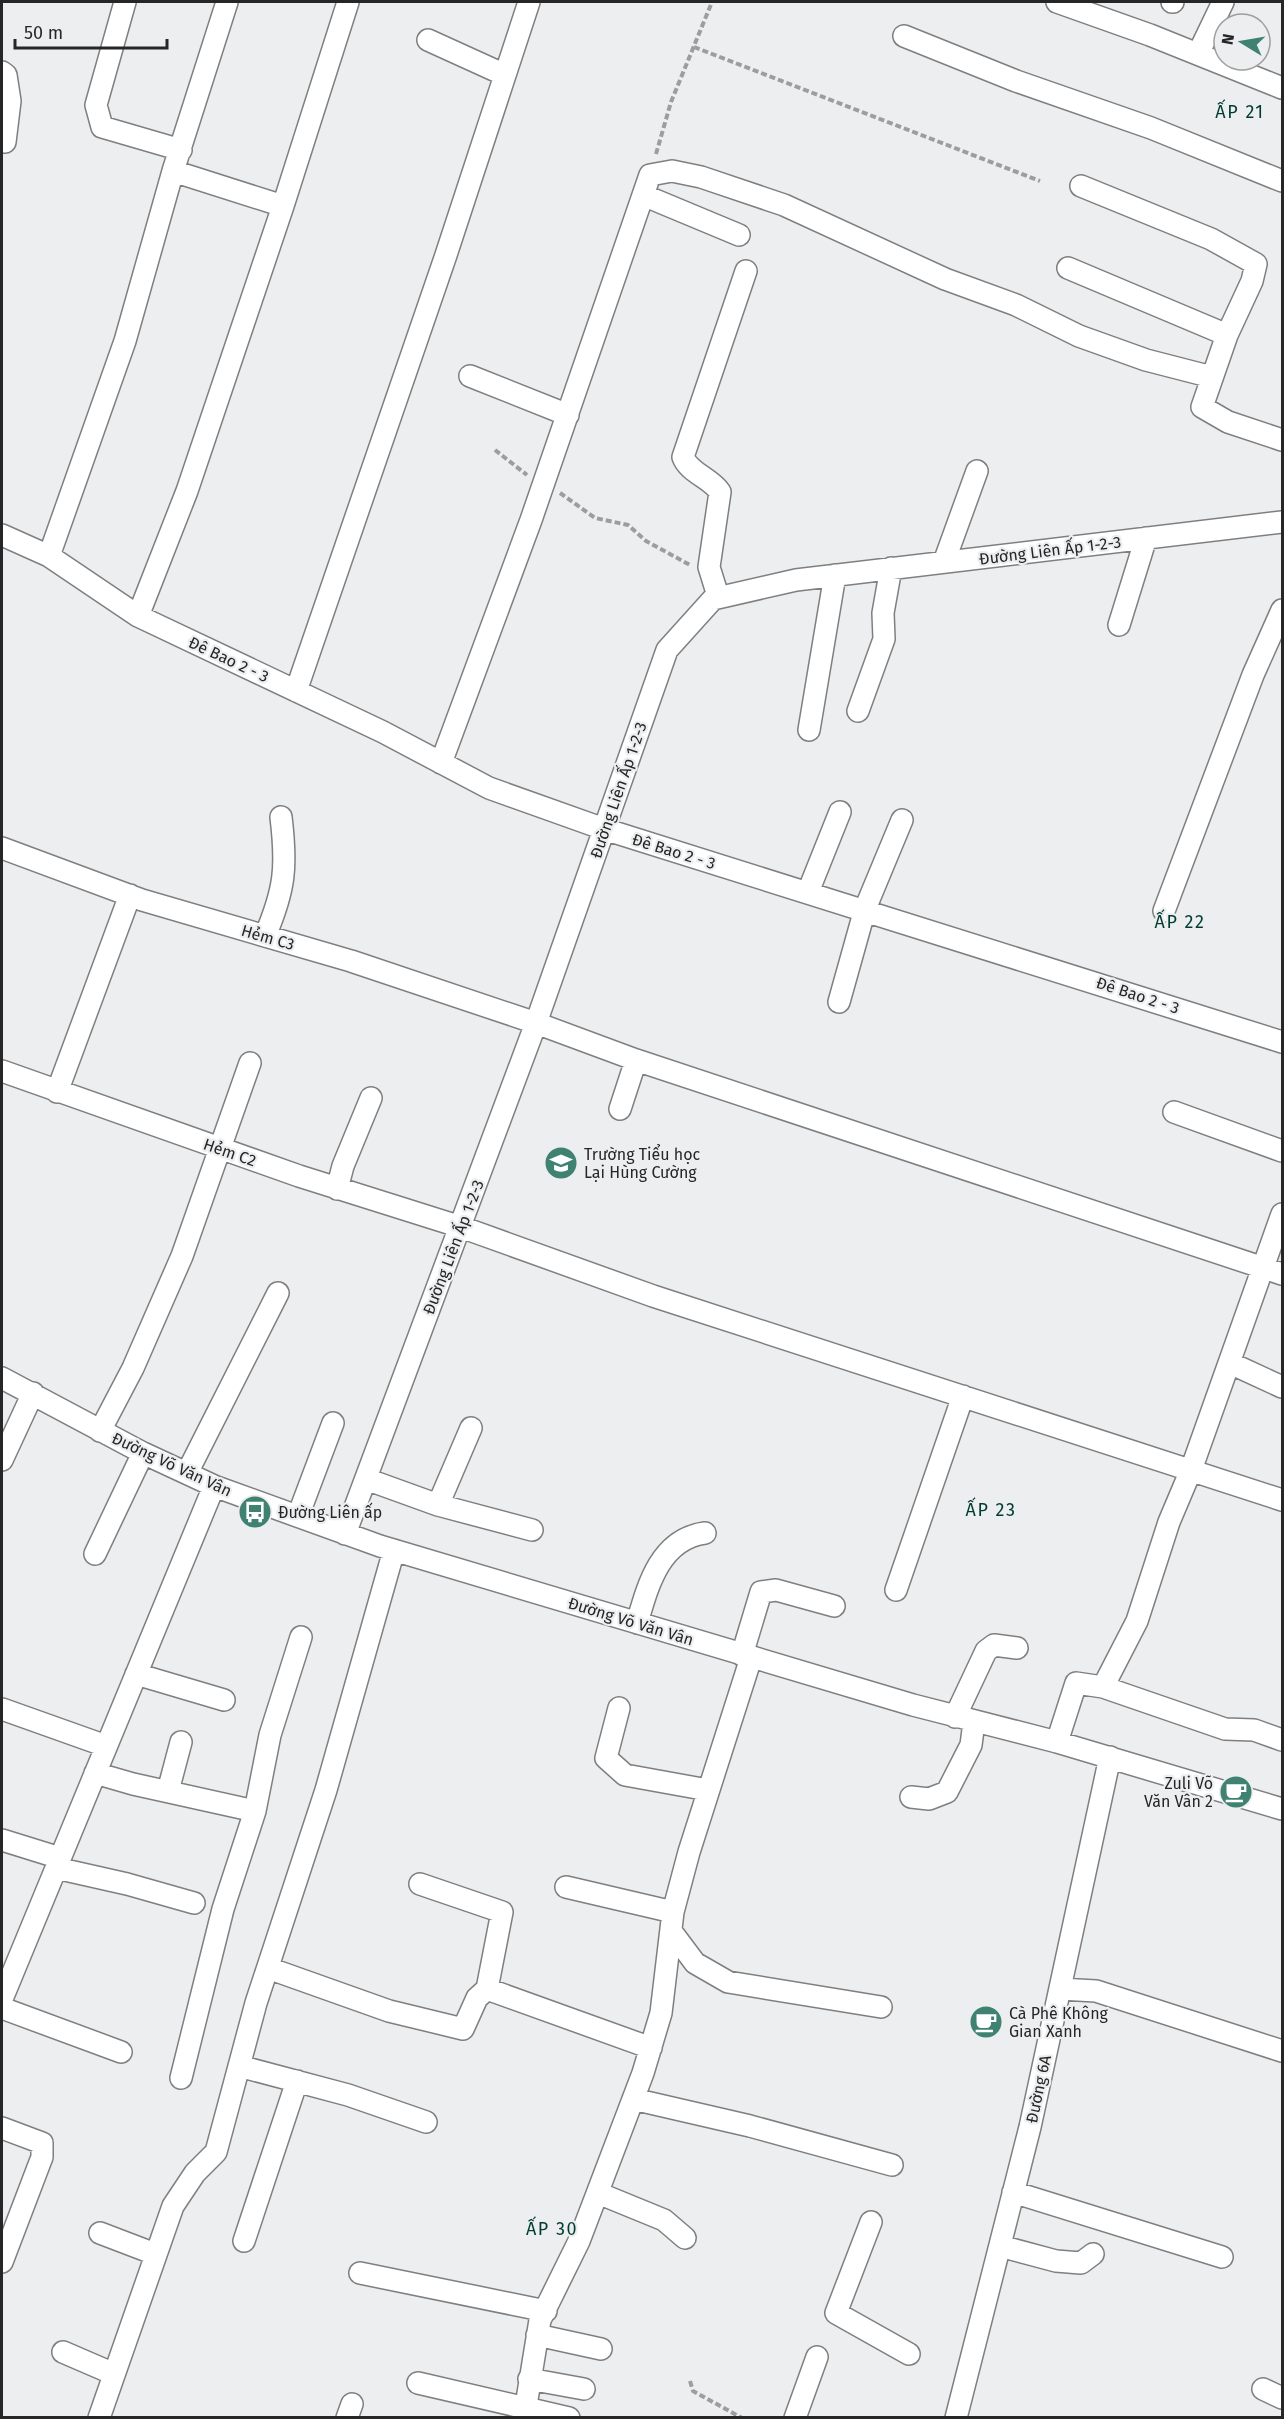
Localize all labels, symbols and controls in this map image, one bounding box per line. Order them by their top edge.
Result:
scale bar [15,12,166,50]
north arrow [1212,12,1272,72]
text: 50 m [24,22,63,44]
text: N [1217,32,1238,46]
district label: ẤP 21 [1215,99,1265,123]
street label: Đường Liên Ấp 1-2-3 [978,530,1122,569]
street label: Đê Bao 2 - 3 [186,633,272,686]
street label: Đường Liên Ấp 1-2-3 [584,719,651,861]
street label: Đê Bao 2 - 3 [630,830,718,873]
district label: ẤP 22 [1155,909,1205,933]
street label: Hẻm C3 [239,921,297,954]
street label: Đê Bao 2 - 3 [1094,973,1182,1018]
street label: Hẻm C2 [201,1135,259,1170]
place label: Trường Tiểu học Lại Hùng Cường [584,1144,700,1182]
school or university icon: Trường Tiểu học Lại Hùng Cường [543,1145,579,1181]
street label: Đường Liên Ấp 1-2-3 [417,1176,488,1317]
street label: Đường Võ Văn Vân [109,1428,235,1501]
bus stop icon: Đường Liên ấp [237,1494,273,1530]
district label: ẤP 23 [966,1497,1016,1521]
place label: Đường Liên ấp [278,1502,382,1522]
street label: Đường Võ Văn Vân [566,1593,696,1650]
place label: Zuli Võ Văn Vân 2 [1144,1774,1213,1811]
cafe icon: Zuli Võ Văn Vân 2 [1218,1774,1254,1810]
cafe icon: Cà Phê Không Gian Xanh [968,2004,1004,2040]
place label: Cà Phê Không Gian Xanh [1009,2004,1109,2041]
street label: Đường 6A [1022,2053,1055,2125]
district label: ẤP 30 [526,2216,578,2240]

